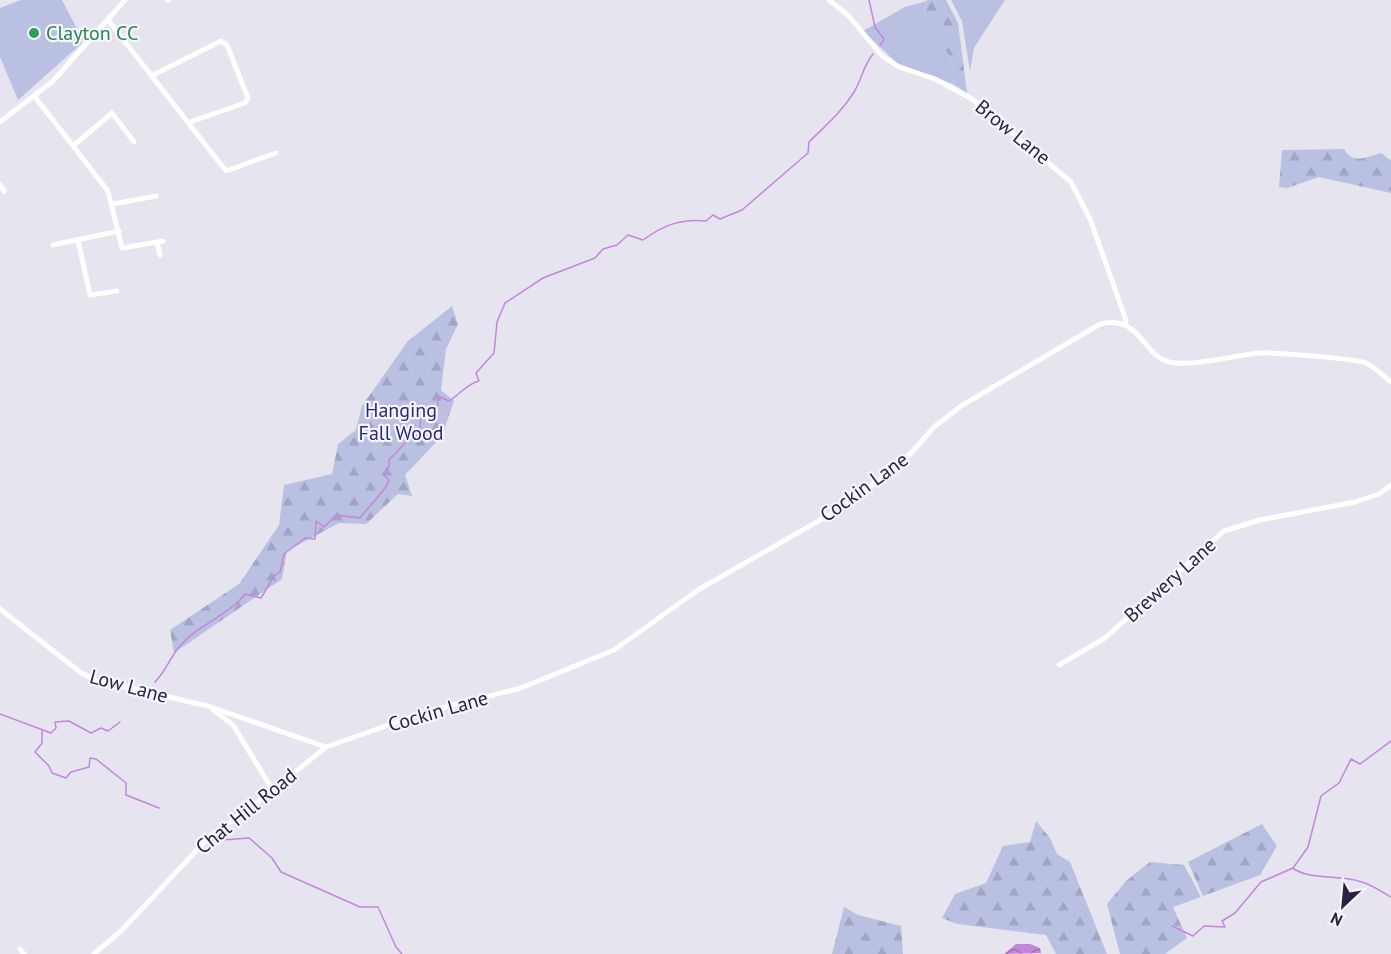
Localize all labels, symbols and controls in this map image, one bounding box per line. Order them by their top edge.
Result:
place label: Clayton CC [46,20,138,46]
marker: Clayton CC [27,26,41,40]
street label: Brow Lane [970,94,1056,170]
park label: Hanging Fall Wood [359,397,443,446]
street label: Cockin Lane [815,446,913,528]
street label: Brewery Lane [1119,532,1221,628]
street label: Low Lane [87,663,171,709]
street label: Cockin Lane [385,684,491,738]
street label: Chat Hill Road [190,762,302,860]
north arrow [1313,876,1373,936]
text: N [1327,908,1346,931]

